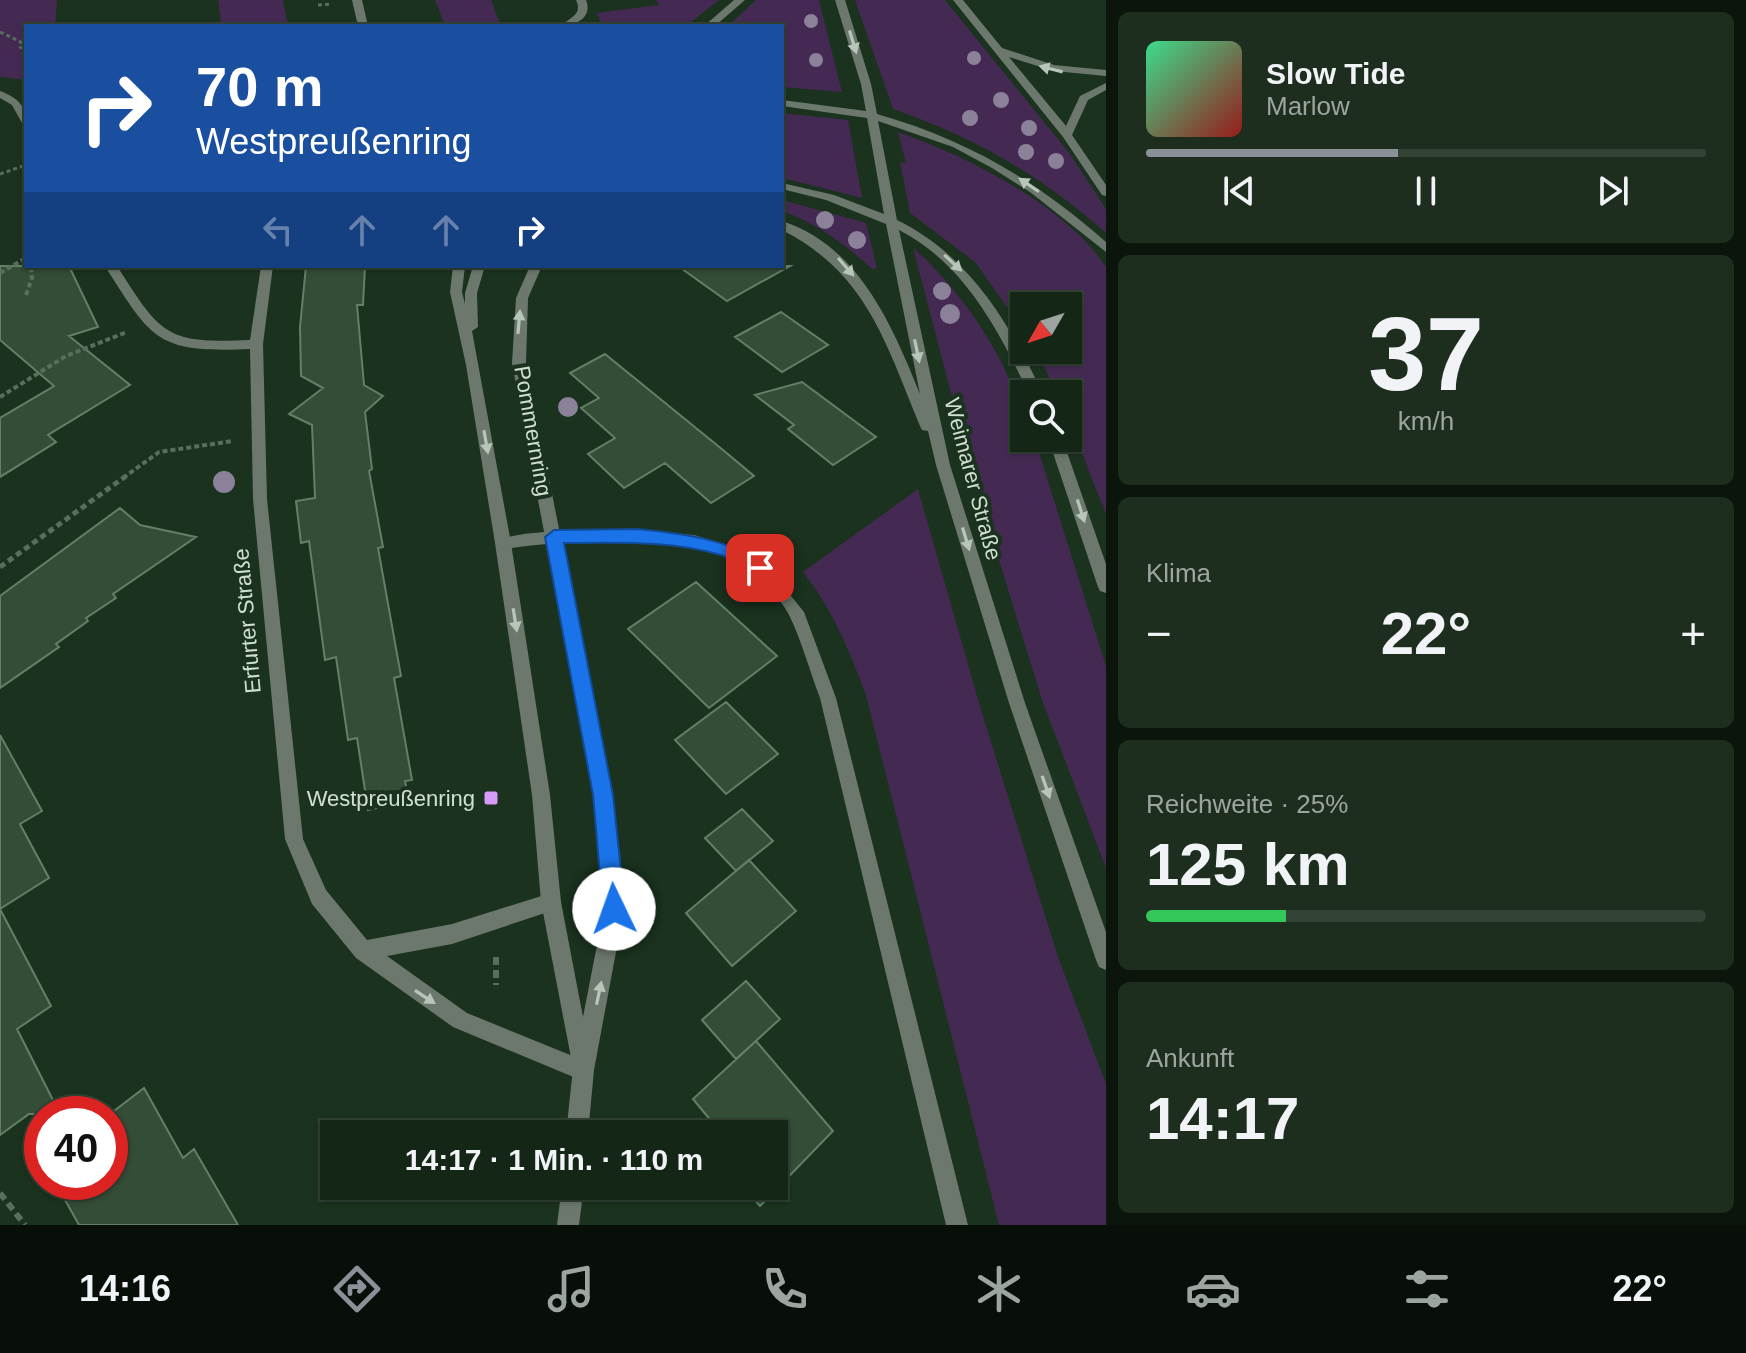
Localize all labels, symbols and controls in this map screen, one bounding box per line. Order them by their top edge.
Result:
one-way arrow [847,30,860,54]
text: 70 m [196,55,324,118]
icon: right [64,56,168,160]
text: Slow Tide [1266,57,1405,90]
one-way arrow [1038,63,1063,75]
text: Marlow [1266,91,1350,121]
text: Westpreußenring [196,121,471,162]
icon: previous [1217,169,1261,213]
icon: pause [1404,169,1448,213]
icon: next [1591,169,1635,213]
one-way arrow [1018,178,1039,193]
icon: left [256,208,300,252]
icon: ahead [340,208,384,252]
icon: ahead [424,208,468,252]
icon: right [508,208,552,252]
one-way arrow [943,254,963,272]
one-way arrow [837,257,854,277]
north arrow [1010,292,1082,364]
map controls [1010,292,1082,452]
text: 37 [1368,296,1484,412]
one-way arrow [513,309,526,334]
one-way arrow [911,339,924,364]
street label: Pommernring [509,364,557,498]
button: search [1010,380,1082,452]
street label: Weimarer Straße [939,395,1007,563]
text: km/h [1398,406,1454,436]
one-way arrow [480,430,493,455]
one-way arrow [1075,500,1088,524]
one-way arrow [960,528,973,552]
pin [726,534,794,602]
icon: arrive [738,546,782,590]
street label: Erfurter Straße [228,547,266,695]
text: Klima [1146,558,1211,588]
text: 22° [1381,600,1471,667]
one-way arrow [509,608,522,633]
text: − [1146,609,1172,658]
text: + [1680,609,1706,658]
one-way arrow [1040,775,1052,799]
place label: Westpreußenring [307,786,475,811]
marker: Westpreußenring [482,789,500,807]
text: Reichweite · 25% [1146,789,1348,819]
text: 125 km [1146,831,1350,898]
position arrow [572,867,656,951]
one-way arrow [593,981,606,1006]
one-way arrow [415,990,436,1005]
text: Ankunft [1146,1043,1234,1073]
text: 14:17 [1146,1085,1299,1152]
speed limit sign: 40 [24,1096,128,1200]
text: 14:17 · 1 Min. · 110 m [405,1143,703,1176]
icon: directions [329,1261,385,1317]
icon: music [543,1261,599,1317]
icon: phone [757,1261,813,1317]
icon: climate [971,1261,1027,1317]
icon: car [1185,1261,1241,1317]
icon: filters [1399,1261,1455,1317]
text: 14:16 [79,1268,171,1309]
text: 22° [1612,1268,1667,1309]

